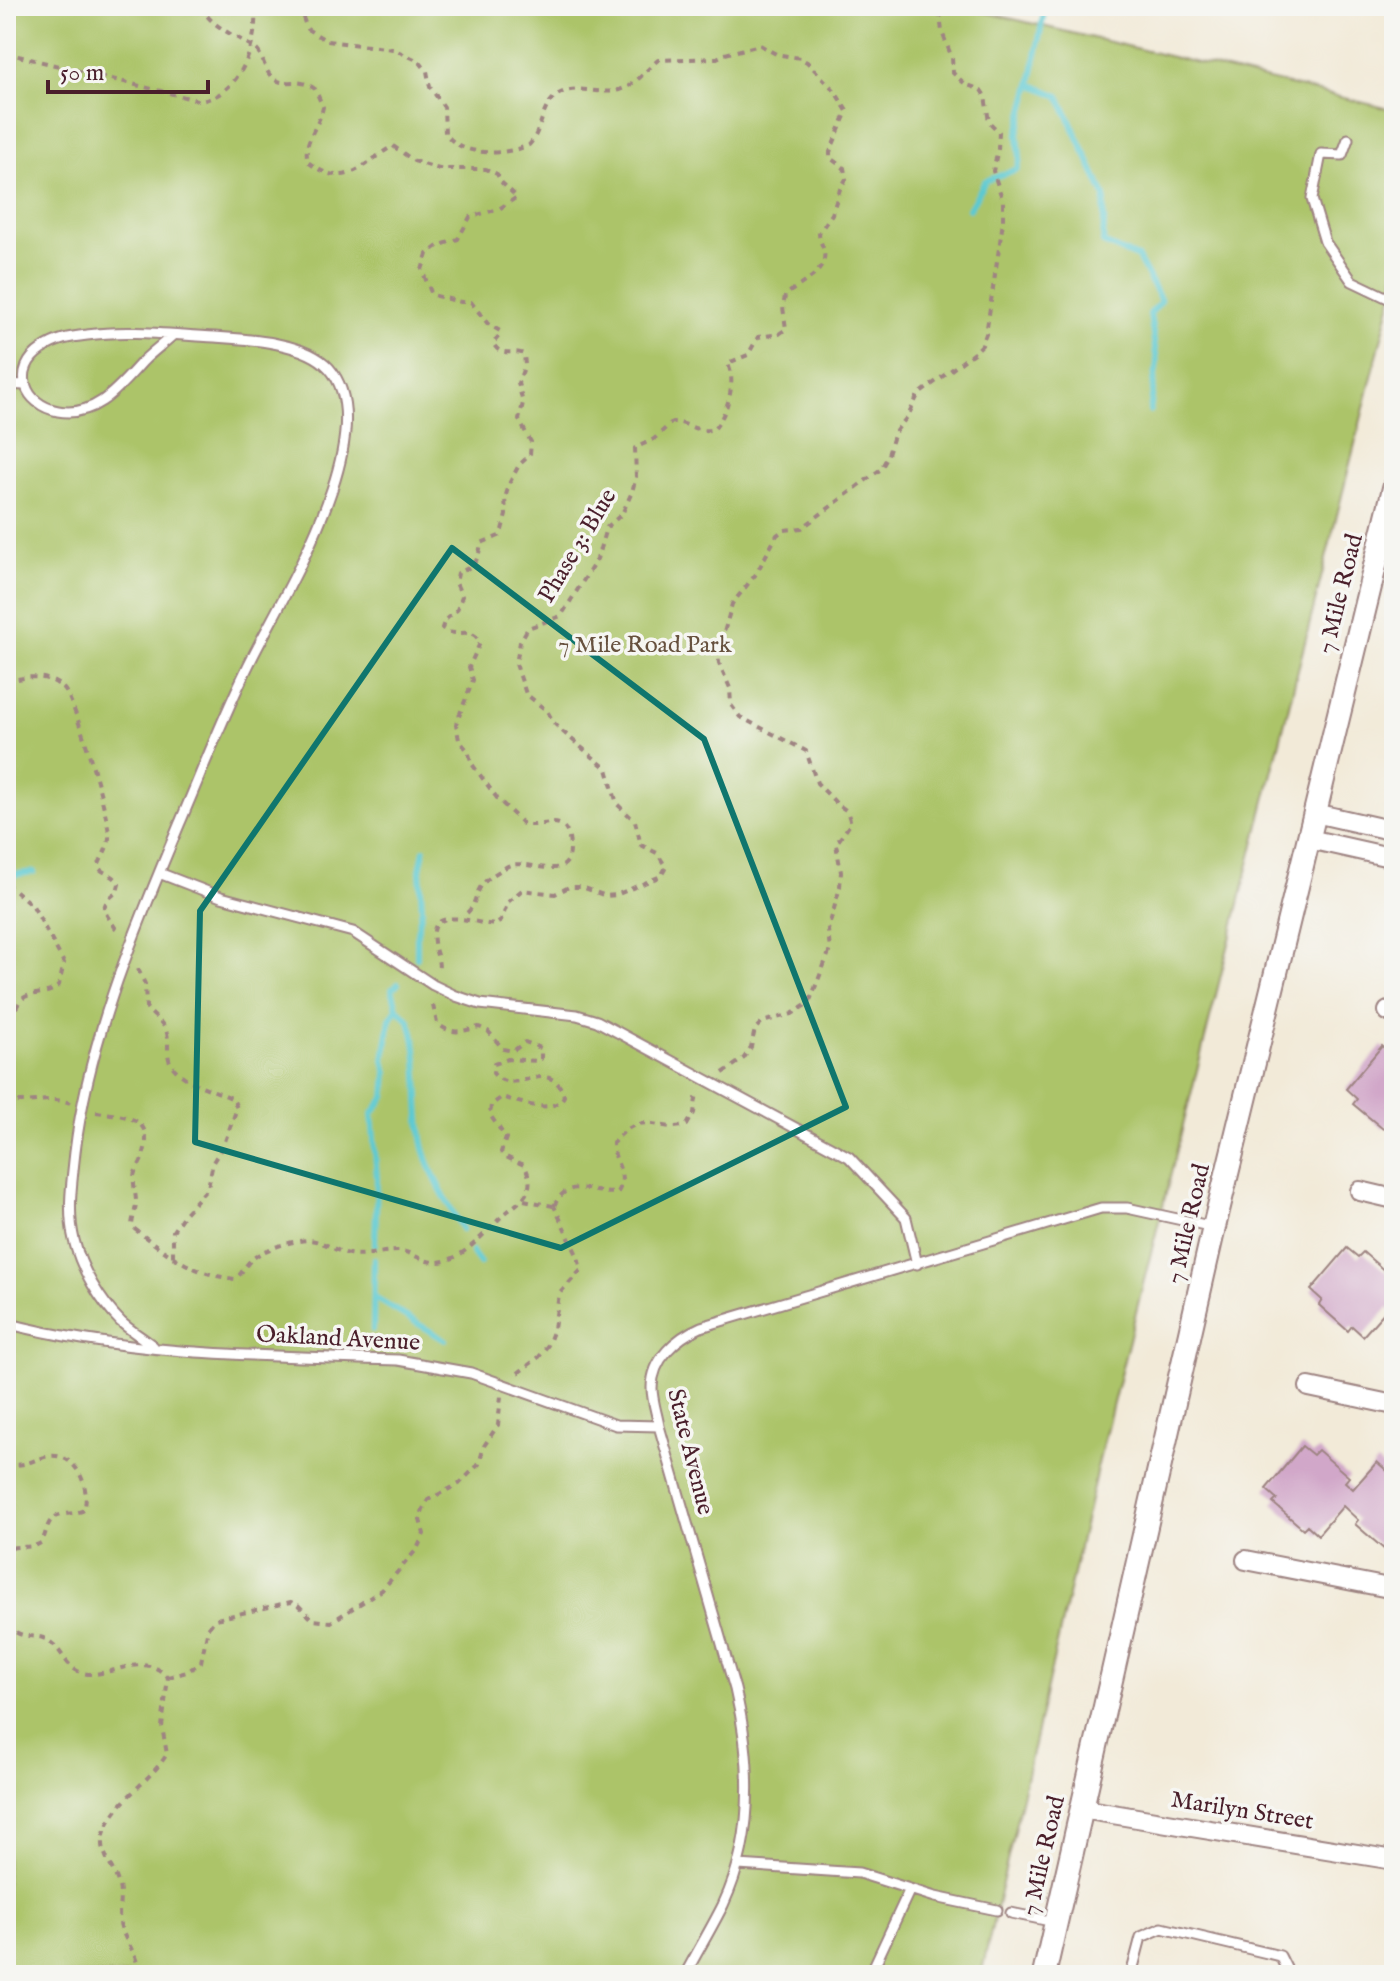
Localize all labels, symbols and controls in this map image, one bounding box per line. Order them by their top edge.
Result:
scale bar [48,44,208,94]
text: 50 m [60,58,104,89]
street label: Phase 3: Blue [532,483,624,609]
street label: 7 Mile Road [1311,531,1371,657]
park label: 7 Mile Road Park [558,630,732,661]
street label: 7 Mile Road [1160,1161,1218,1287]
street label: Oakland Avenue [255,1319,421,1359]
street label: State Avenue [659,1386,721,1518]
street label: Marilyn Street [1169,1784,1315,1838]
street label: 7 Mile Road [1015,1793,1073,1919]

